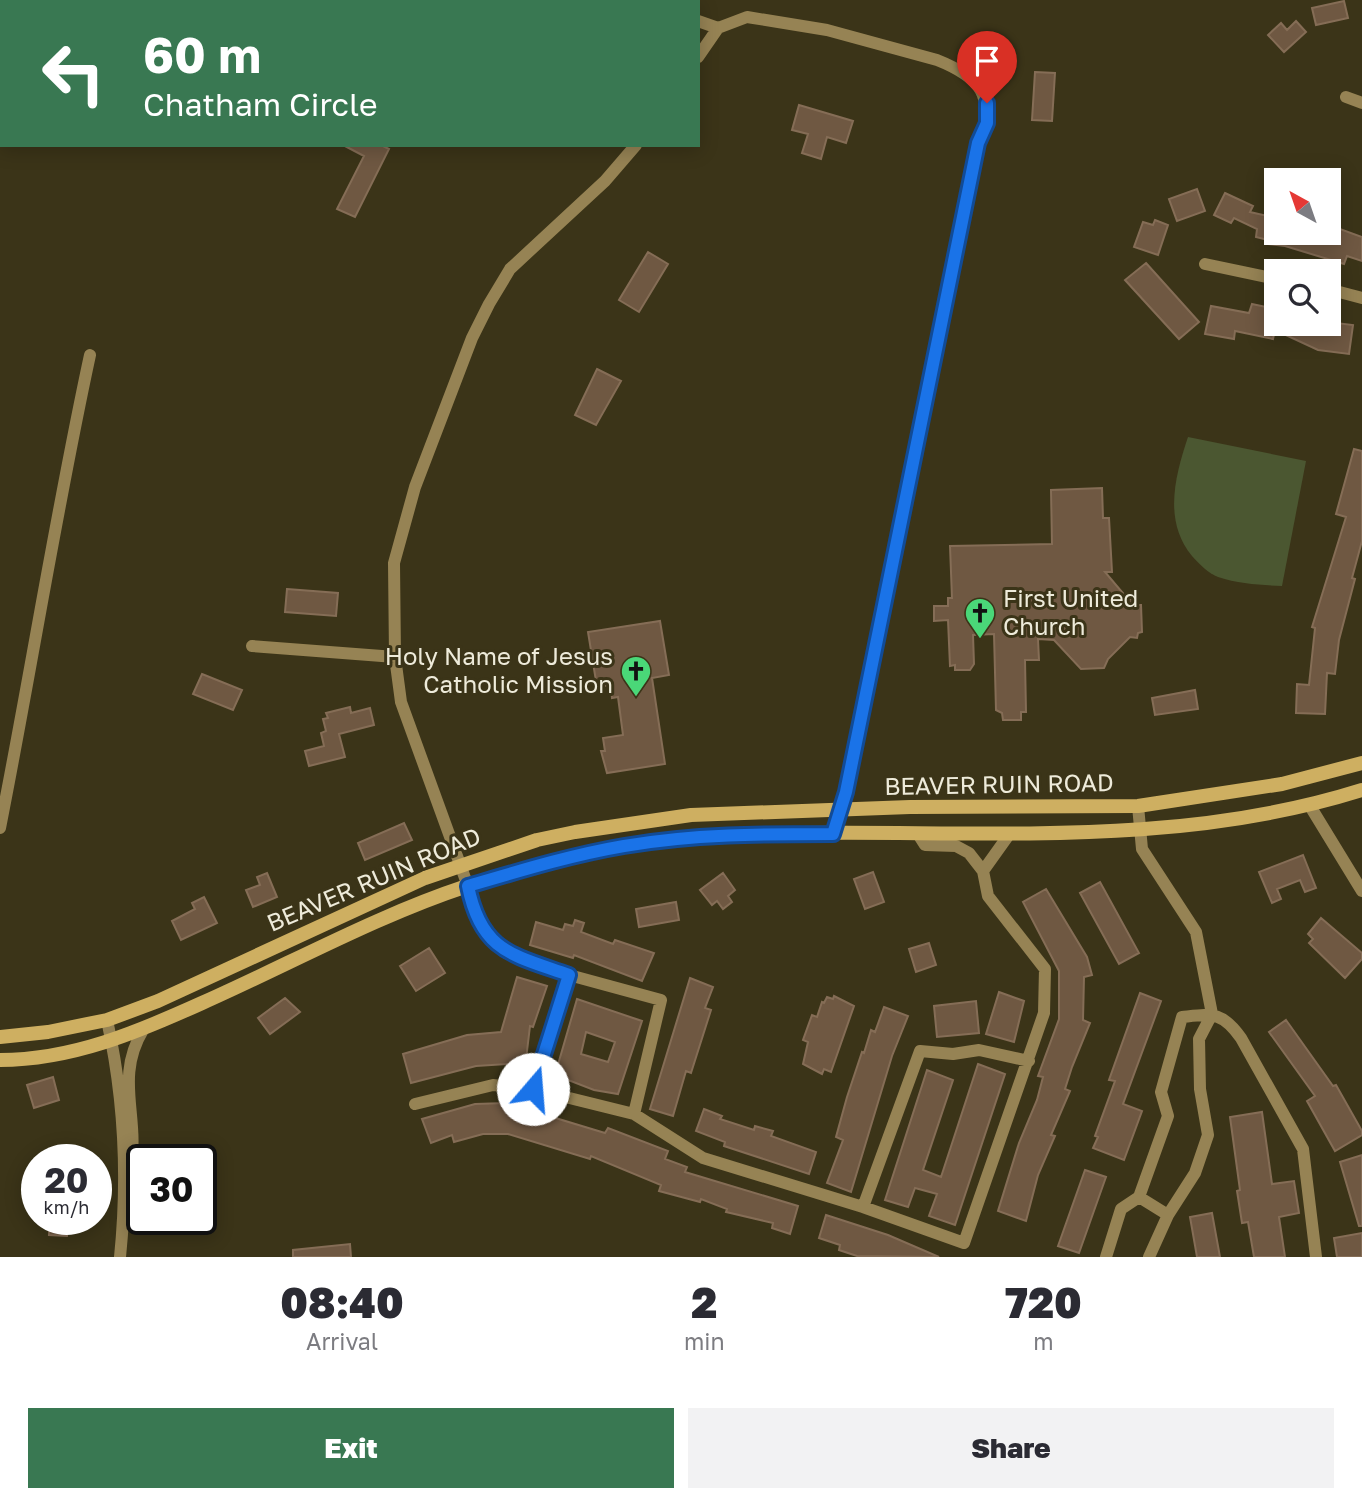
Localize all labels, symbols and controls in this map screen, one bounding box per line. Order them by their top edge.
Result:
text: 60 m [143,25,261,84]
icon: left [28,28,119,119]
pin [957,31,1017,103]
icon: arrive [968,42,1006,80]
text: Chatham Circle [143,85,378,123]
north arrow [1264,168,1340,245]
map controls [1264,168,1341,336]
button: search [1264,259,1341,336]
place label: First United Church [1003,583,1138,640]
church icon: First United Church [963,596,997,640]
place label: Holy Name of Jesus Catholic Mission [385,641,613,698]
church icon: Holy Name of Jesus Catholic Mission [619,654,653,698]
street label: BEAVER RUIN ROAD [884,767,1114,800]
street label: BEAVER RUIN ROAD [262,820,485,937]
position arrow [496,1052,570,1126]
speed limit sign: 30 [126,1144,217,1235]
text: 20 [44,1159,89,1201]
text: km/h [44,1196,89,1218]
text: 08:40 [280,1277,404,1327]
text: 2 [691,1277,717,1327]
text: 720 [1005,1277,1082,1327]
text: Arrival [306,1327,378,1355]
text: min [684,1327,725,1355]
text: m [1033,1327,1054,1355]
button: Exit [28,1408,674,1488]
button: Share [688,1408,1334,1488]

